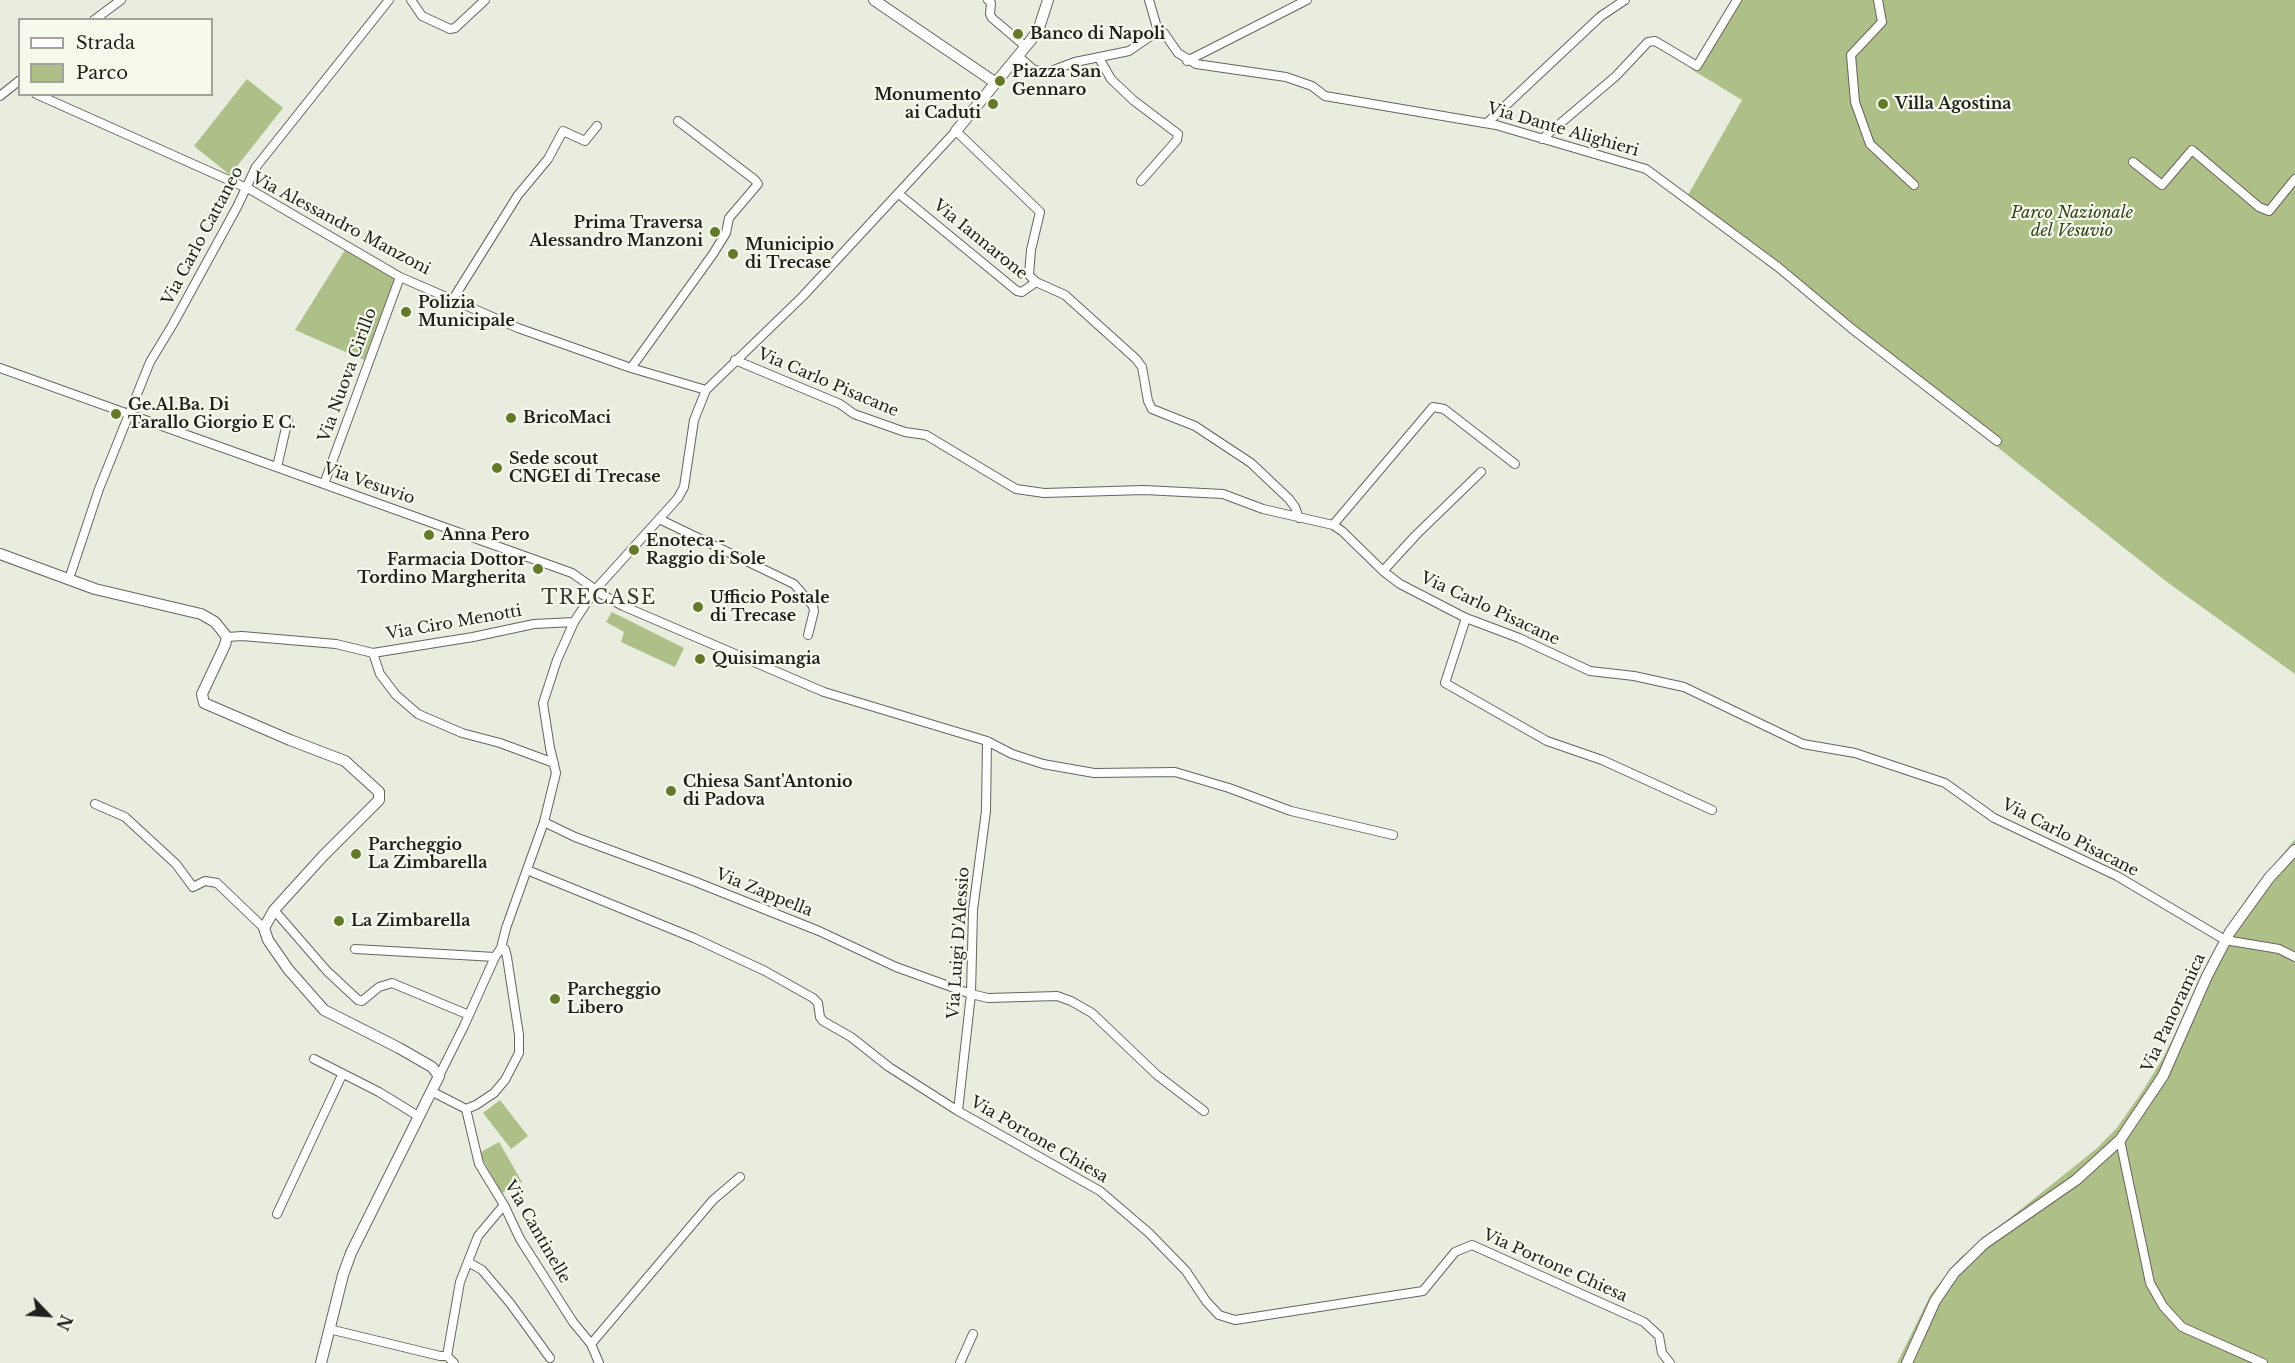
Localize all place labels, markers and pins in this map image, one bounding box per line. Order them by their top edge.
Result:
place label: Banco di Napoli [1030,24,1165,44]
marker: Banco di Napoli [1011,27,1025,41]
place label: Piazza San Gennaro [1012,62,1101,100]
marker: Piazza San Gennaro [993,74,1007,88]
place label: Monumento ai Caduti [874,85,981,123]
place label: Villa Agostina [1895,94,2012,114]
marker: Monumento ai Caduti [986,97,1000,111]
marker: Villa Agostina [1876,97,1890,111]
place label: Prima Traversa Alessandro Manzoni [529,213,703,251]
marker: Prima Traversa Alessandro Manzoni [708,225,722,239]
place label: Municipio di Trecase [745,235,834,273]
marker: Municipio di Trecase [726,247,740,261]
place label: Polizia Municipale [418,293,515,331]
marker: Polizia Municipale [399,305,413,319]
place label: Ge.Al.Ba. Di Tarallo Giorgio E C. [128,395,296,433]
marker: Ge.Al.Ba. Di Tarallo Giorgio E C. [109,407,123,421]
place label: BricoMaci [523,408,611,428]
marker: BricoMaci [504,411,518,425]
place label: Sede scout CNGEI di Trecase [509,449,661,487]
marker: Sede scout CNGEI di Trecase [490,461,504,475]
place label: Anna Pero [441,525,530,545]
marker: Anna Pero [422,528,436,542]
place label: Enoteca - Raggio di Sole [646,531,766,569]
marker: Enoteca - Raggio di Sole [627,543,641,557]
place label: Farmacia Dottor Tordino Margherita [357,550,526,588]
marker: Farmacia Dottor Tordino Margherita [531,562,545,576]
place label: Ufficio Postale di Trecase [710,588,830,626]
marker: Ufficio Postale di Trecase [691,600,705,614]
place label: Quisimangia [712,649,821,669]
marker: Quisimangia [693,652,707,666]
place label: Chiesa Sant'Antonio di Padova [683,772,853,810]
marker: Chiesa Sant'Antonio di Padova [664,784,678,798]
place label: Parcheggio La Zimbarella [368,835,487,873]
marker: Parcheggio La Zimbarella [349,847,363,861]
place label: La Zimbarella [351,911,470,931]
marker: La Zimbarella [332,914,346,928]
place label: Parcheggio Libero [567,980,661,1018]
marker: Parcheggio Libero [548,992,562,1006]

